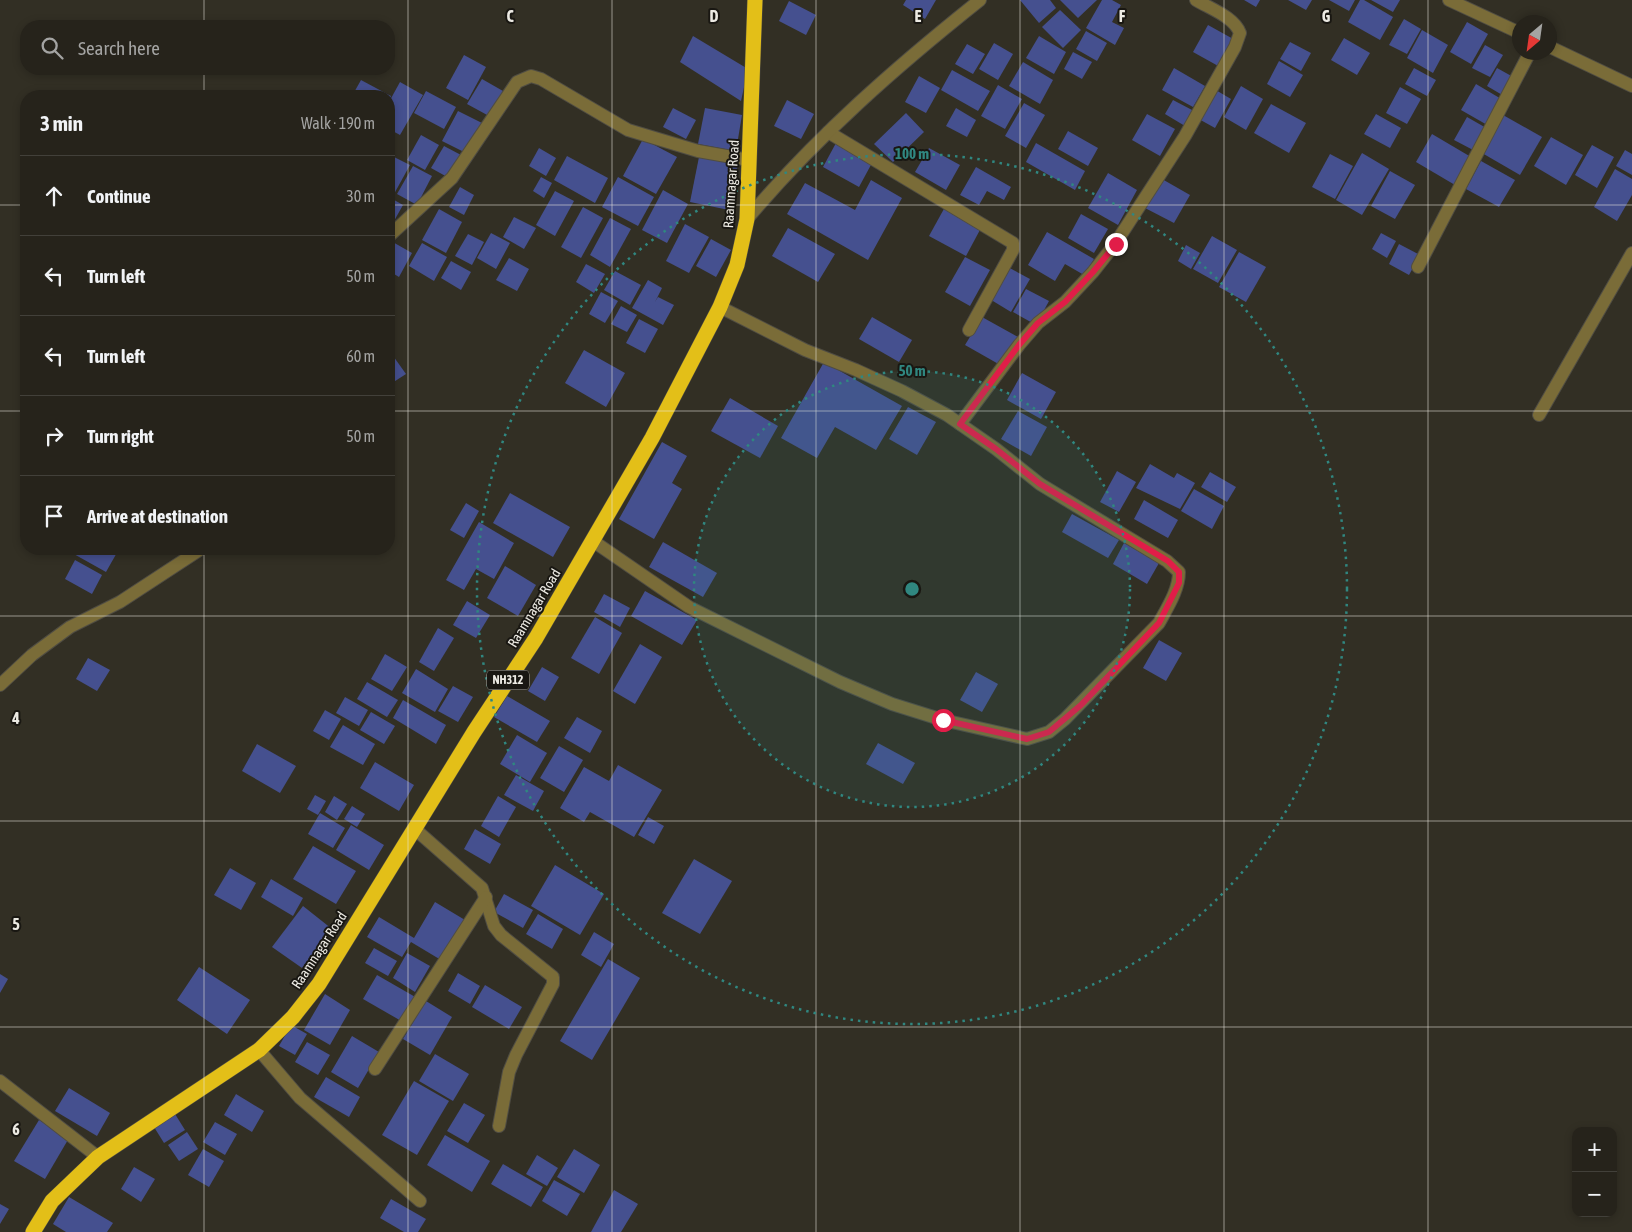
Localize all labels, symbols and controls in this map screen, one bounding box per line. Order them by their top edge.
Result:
text: C [506,7,514,25]
text: D [710,7,719,25]
text: E [915,7,922,25]
text: F [1119,7,1126,25]
text: G [1322,7,1331,25]
north arrow [1512,15,1557,60]
search box [20,20,395,75]
icon: search [38,34,66,62]
text: Search here [78,37,160,59]
text: 3 min [40,111,83,135]
text: Walk · 190 m [301,114,375,132]
street label: Raamnagar Road [720,139,742,229]
text: 100 m [895,145,929,162]
icon: ahead [40,182,68,210]
text: Continue [87,185,151,207]
text: 30 m [346,187,375,205]
route end [1105,233,1128,256]
icon: left [40,262,68,290]
text: Turn left [87,265,145,287]
text: 50 m [346,267,375,285]
icon: left [40,342,68,370]
text: Turn left [87,345,145,367]
text: 60 m [346,347,375,365]
text: 50 m [899,362,926,379]
icon: right [40,422,68,450]
text: Turn right [87,425,154,447]
text: 50 m [346,427,375,445]
icon: arrive [40,502,68,530]
text: Arrive at destination [87,505,228,527]
street label: Raamnagar Road [504,566,564,650]
centre of rings [903,580,921,598]
road number: NH312 [487,670,529,690]
text: 4 [11,709,20,727]
route start [932,709,955,732]
street label: Raamnagar Road [288,909,350,991]
text: 5 [12,915,20,933]
text: 6 [12,1120,20,1138]
map controls [1572,1127,1617,1217]
button: + [1572,1127,1617,1172]
button: − [1572,1172,1617,1217]

